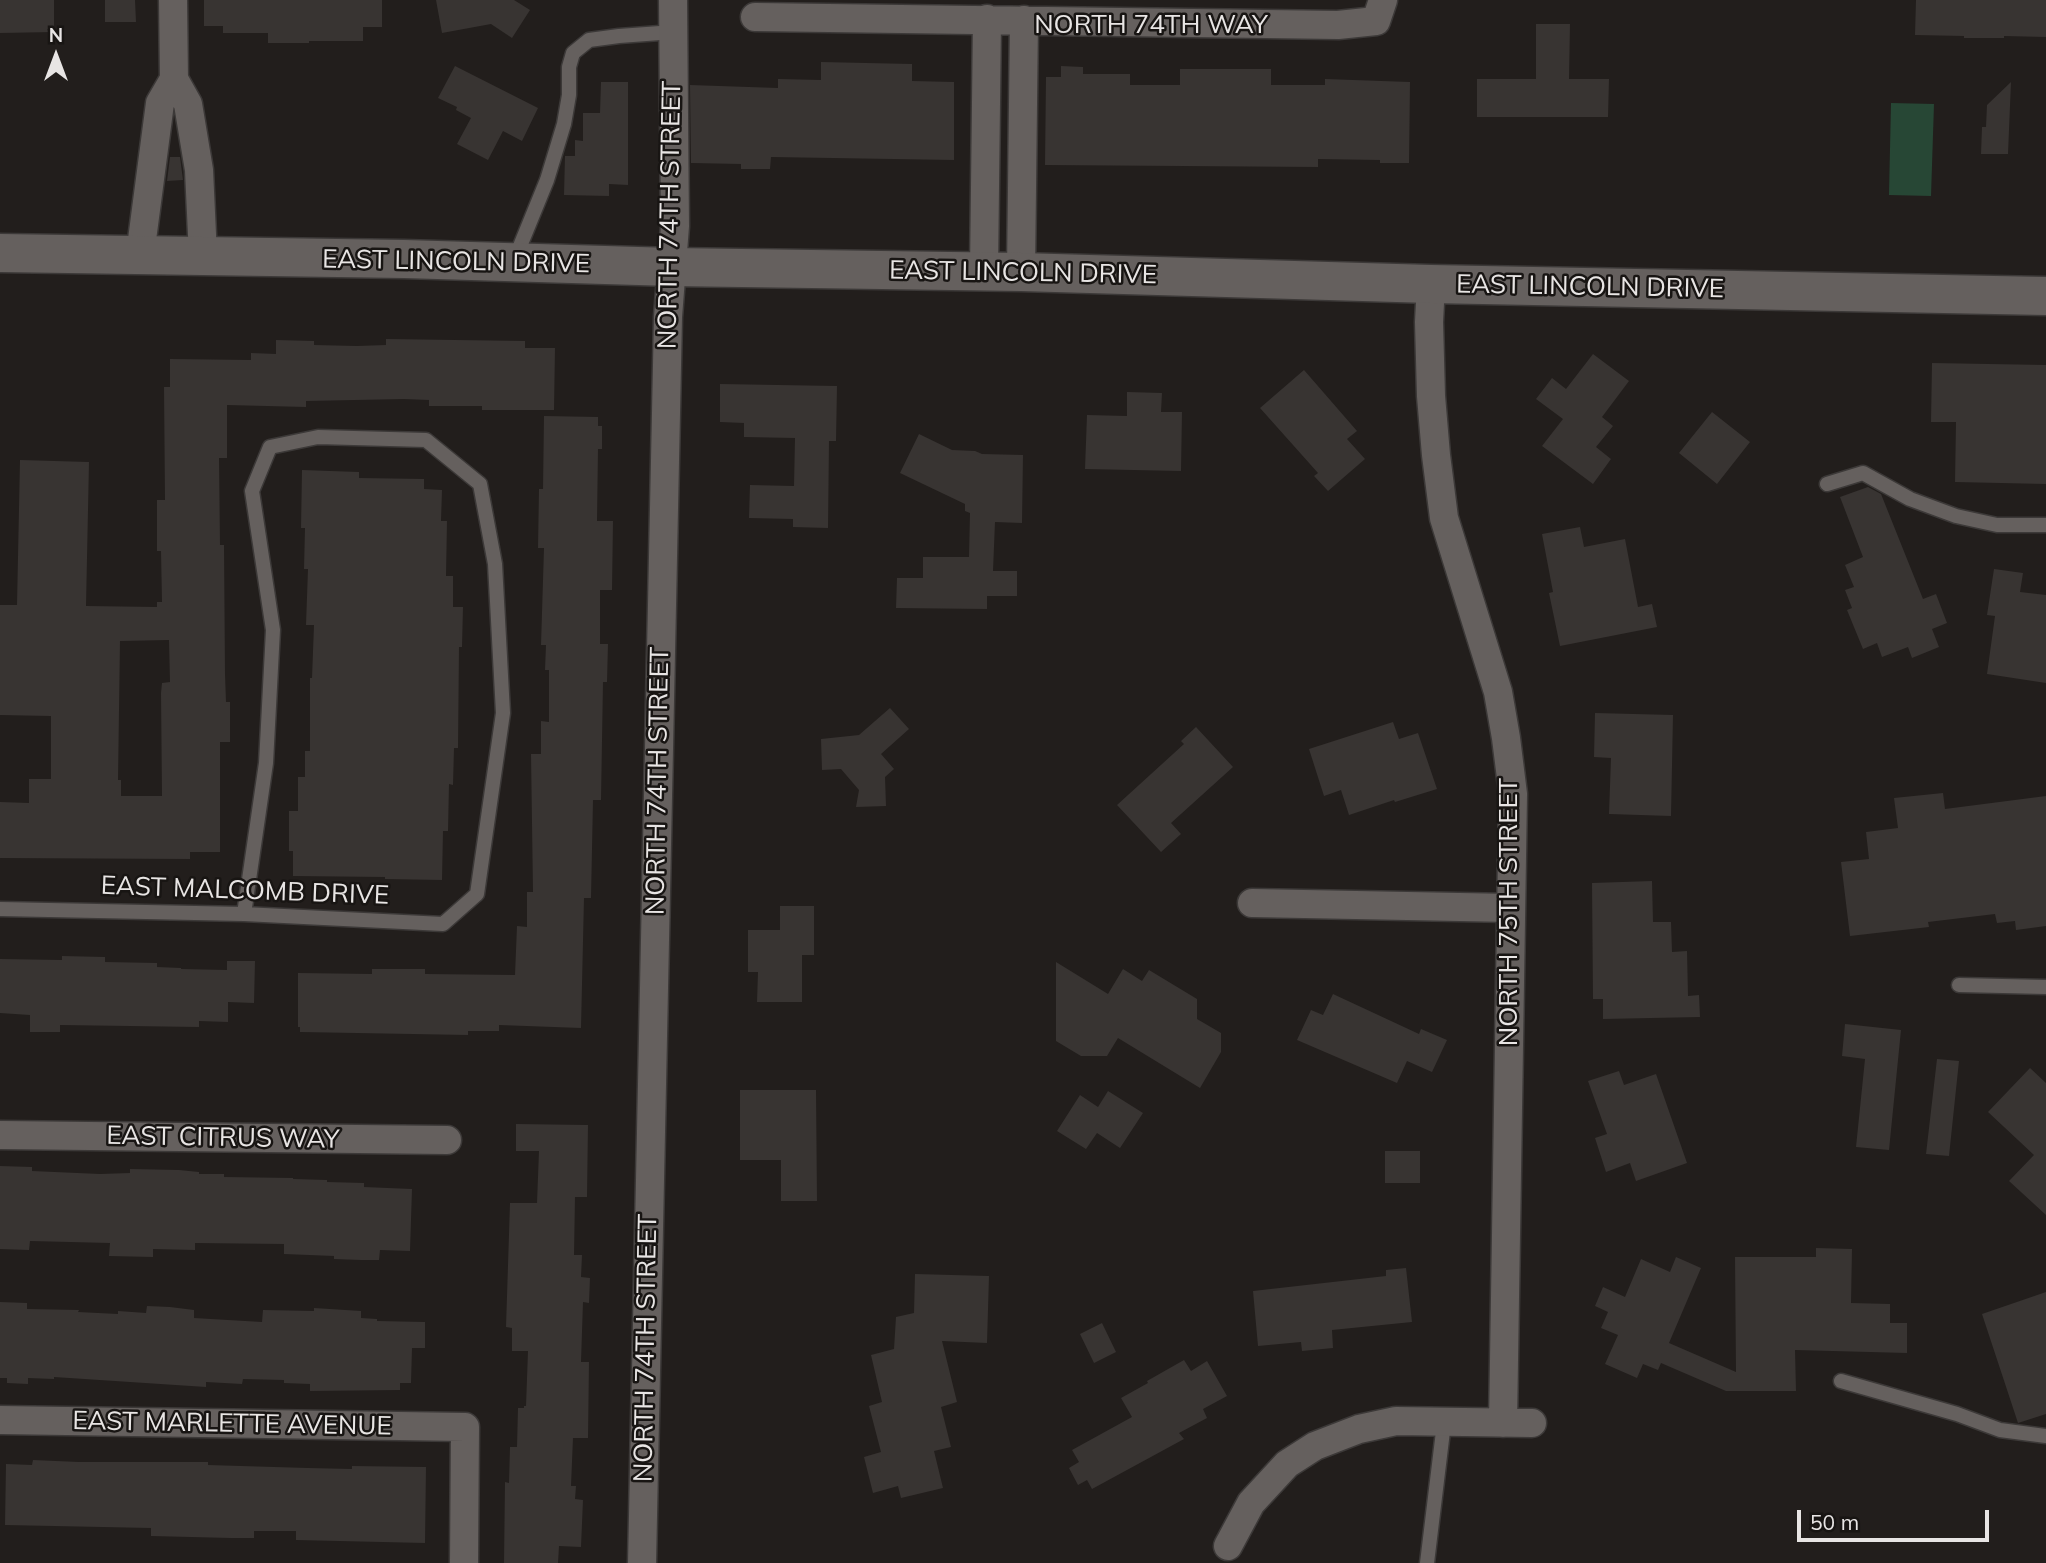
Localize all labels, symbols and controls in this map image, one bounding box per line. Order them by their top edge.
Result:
street label: NORTH 74TH WAY [1034,9,1268,41]
north arrow [21,21,91,91]
text: N [49,23,63,47]
street label: NORTH 74TH STREET [652,81,688,349]
street label: EAST LINCOLN DRIVE [322,244,590,280]
street label: EAST LINCOLN DRIVE [889,255,1157,291]
street label: EAST LINCOLN DRIVE [1456,269,1724,305]
street label: NORTH 74TH STREET [640,647,676,915]
street label: NORTH 75TH STREET [1493,778,1525,1046]
street label: EAST MALCOMB DRIVE [100,870,390,912]
street label: EAST CITRUS WAY [106,1120,340,1156]
street label: NORTH 74TH STREET [628,1214,664,1482]
street label: EAST MARLETTE AVENUE [72,1406,392,1442]
scale bar [1801,1496,1994,1540]
text: 50 m [1810,1509,1859,1535]

